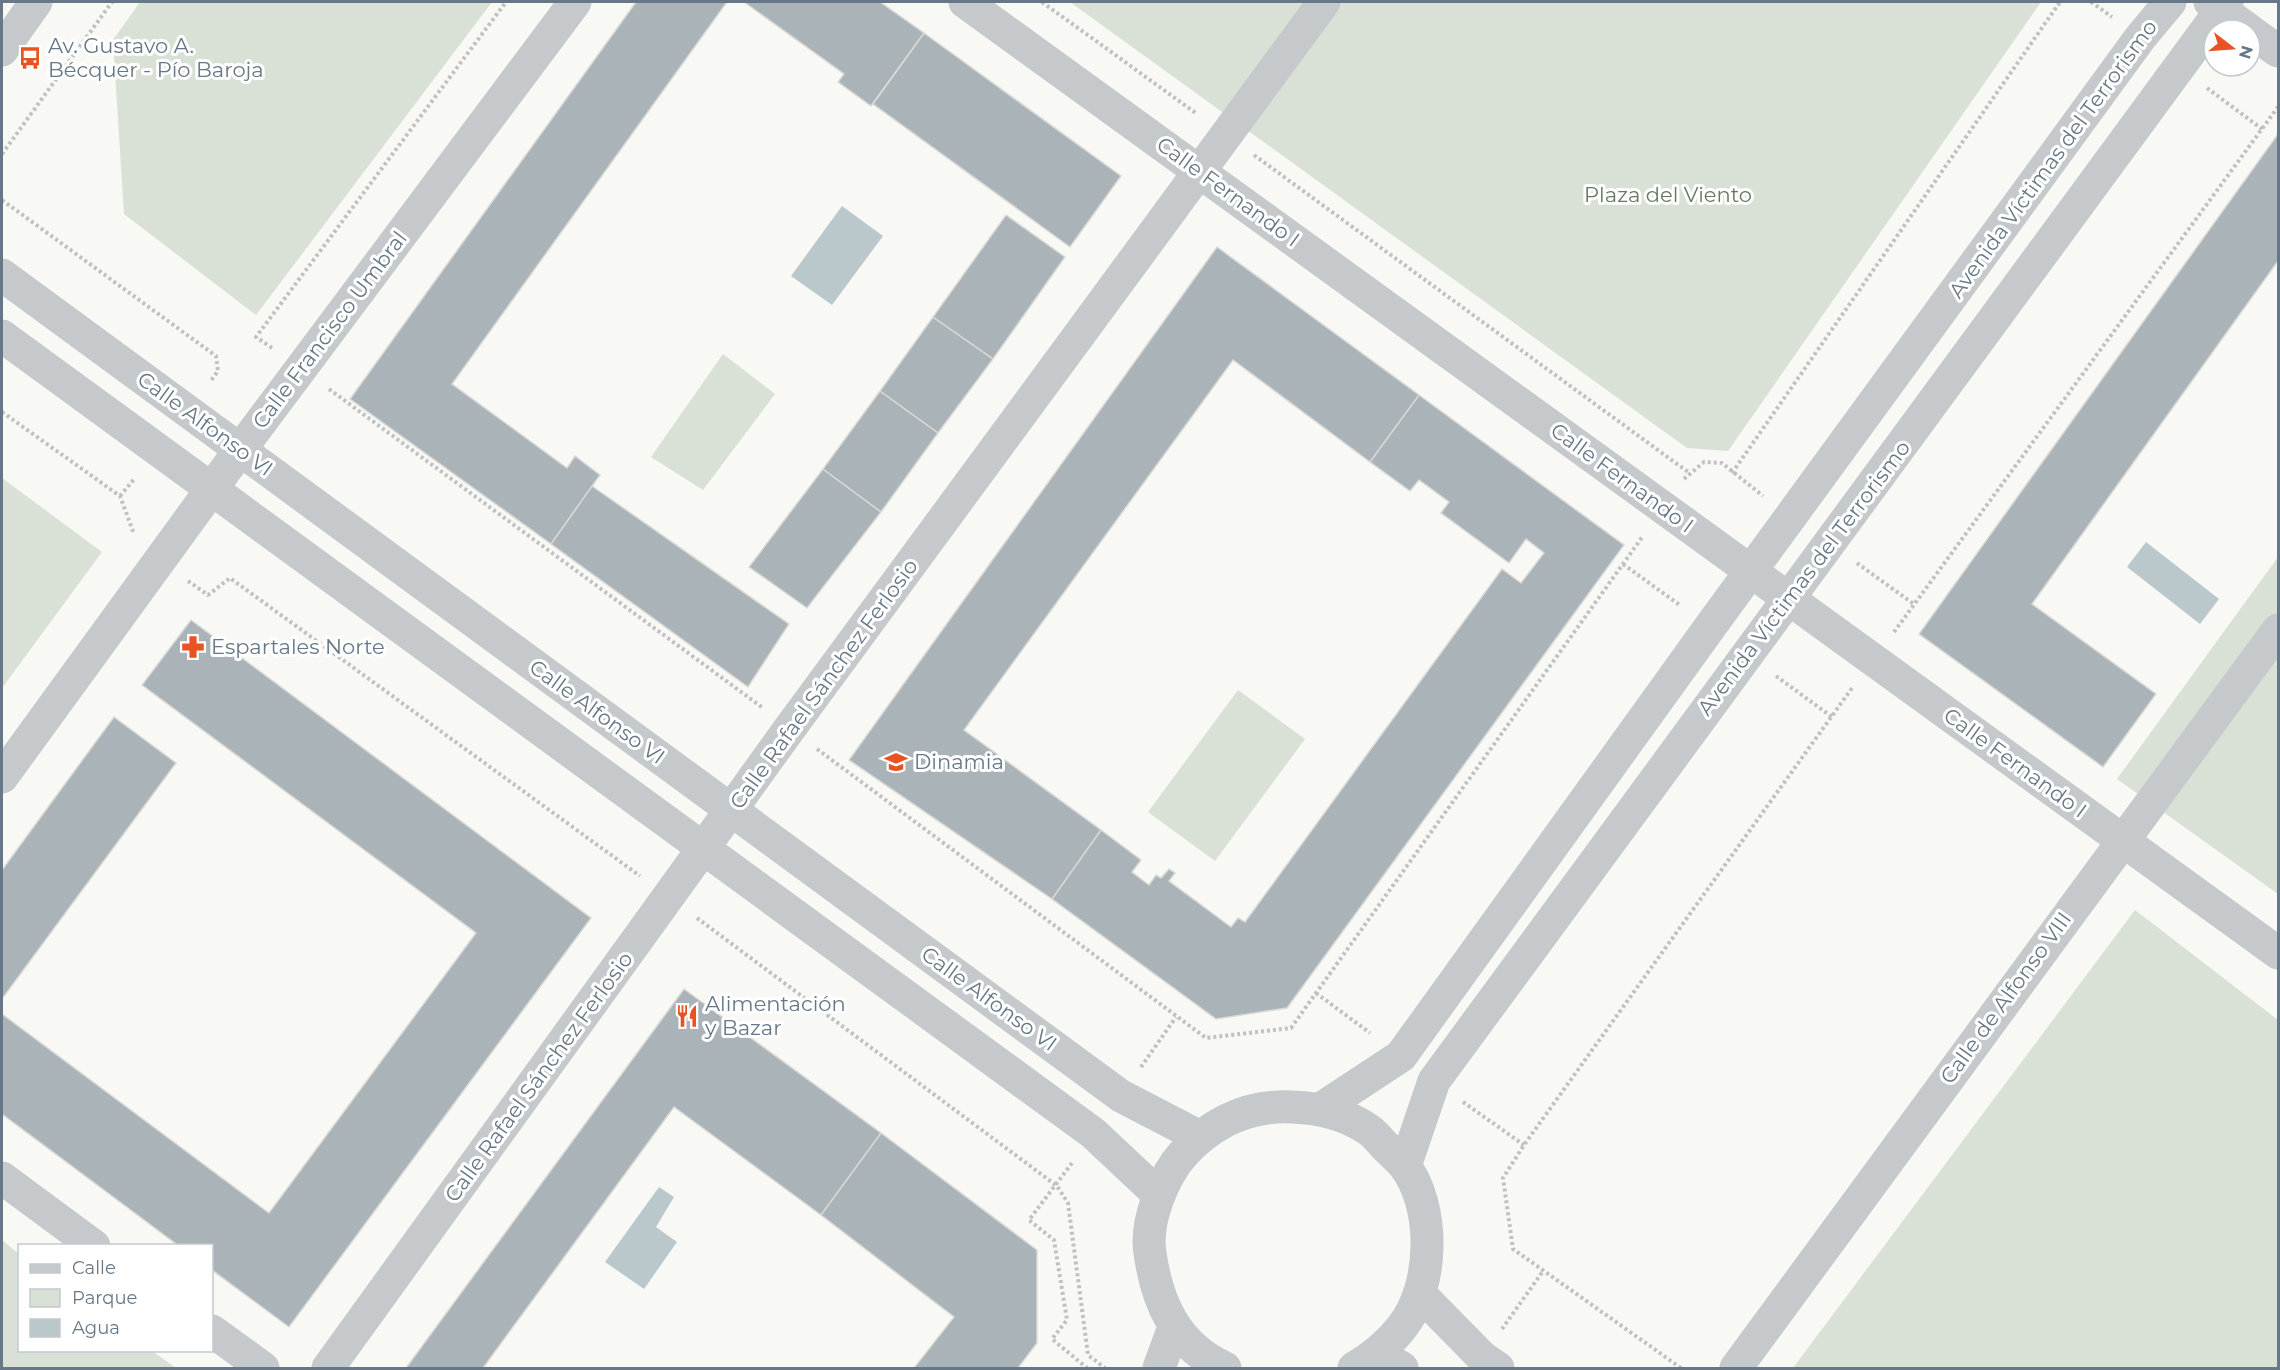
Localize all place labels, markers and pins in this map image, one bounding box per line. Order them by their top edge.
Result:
place label: Av. Gustavo A. Bécquer - Pío Baroja [48,33,264,82]
bus stop icon: Av. Gustavo A. Bécquer - Pío Baroja [17,45,43,71]
pharmacy icon: Espartales Norte [180,634,206,660]
place label: Espartales Norte [211,634,385,659]
school or university icon: Dinamia [883,749,909,775]
place label: Dinamia [914,749,1004,774]
place label: Alimentación y Bazar [704,991,846,1040]
restaurant icon: Alimentación y Bazar [674,1003,700,1029]

